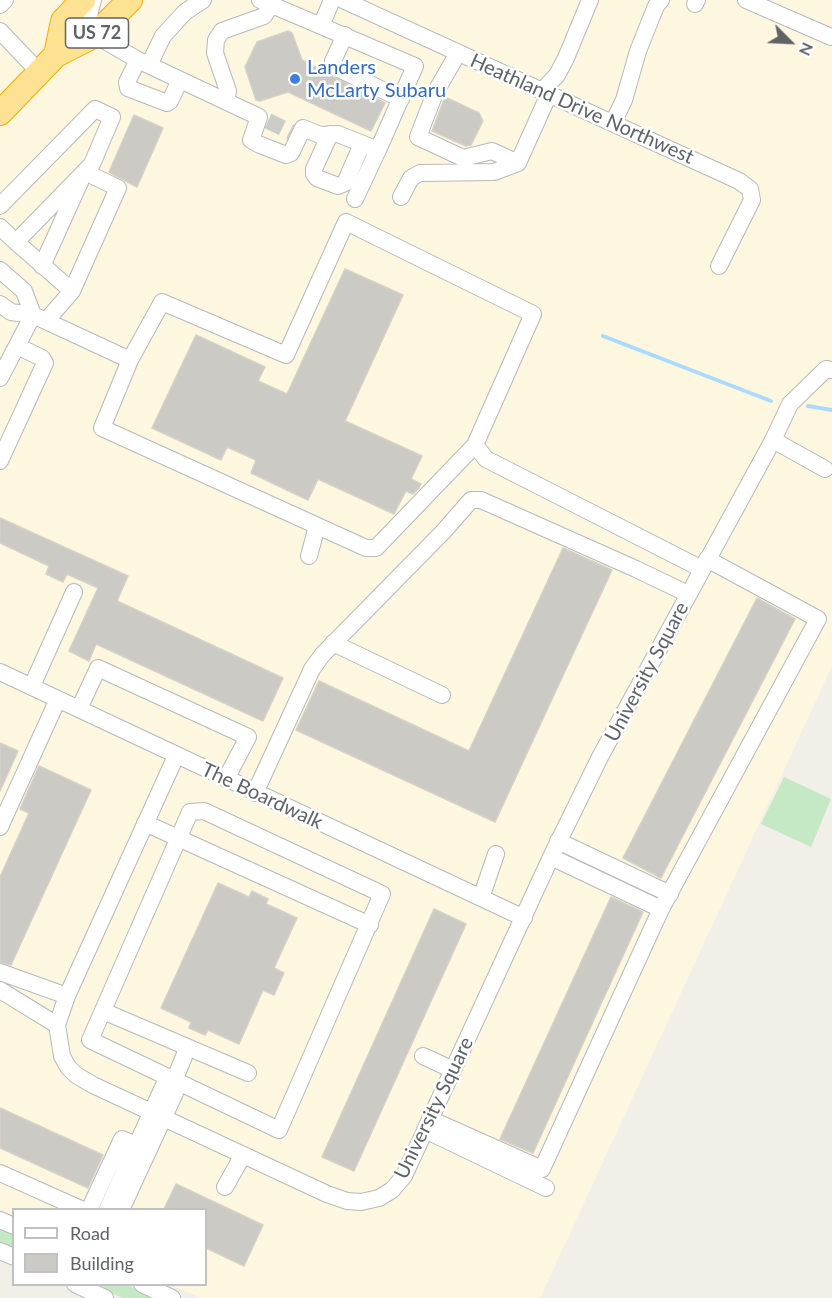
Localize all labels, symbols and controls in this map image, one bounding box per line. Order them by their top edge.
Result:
north arrow [760,12,820,72]
road number: US 72 [66,18,128,48]
text: N [796,40,818,59]
street label: Heathland Drive Northwest [466,49,698,169]
place label: Landers McLarty Subaru [307,56,446,103]
marker: Landers McLarty Subaru [288,72,302,86]
street label: University Square [600,598,694,746]
street label: The Boardwalk [198,757,326,835]
street label: University Square [389,1033,479,1183]
legend [12,1208,207,1286]
text: Road [70,1222,110,1244]
text: Building [70,1252,134,1274]

